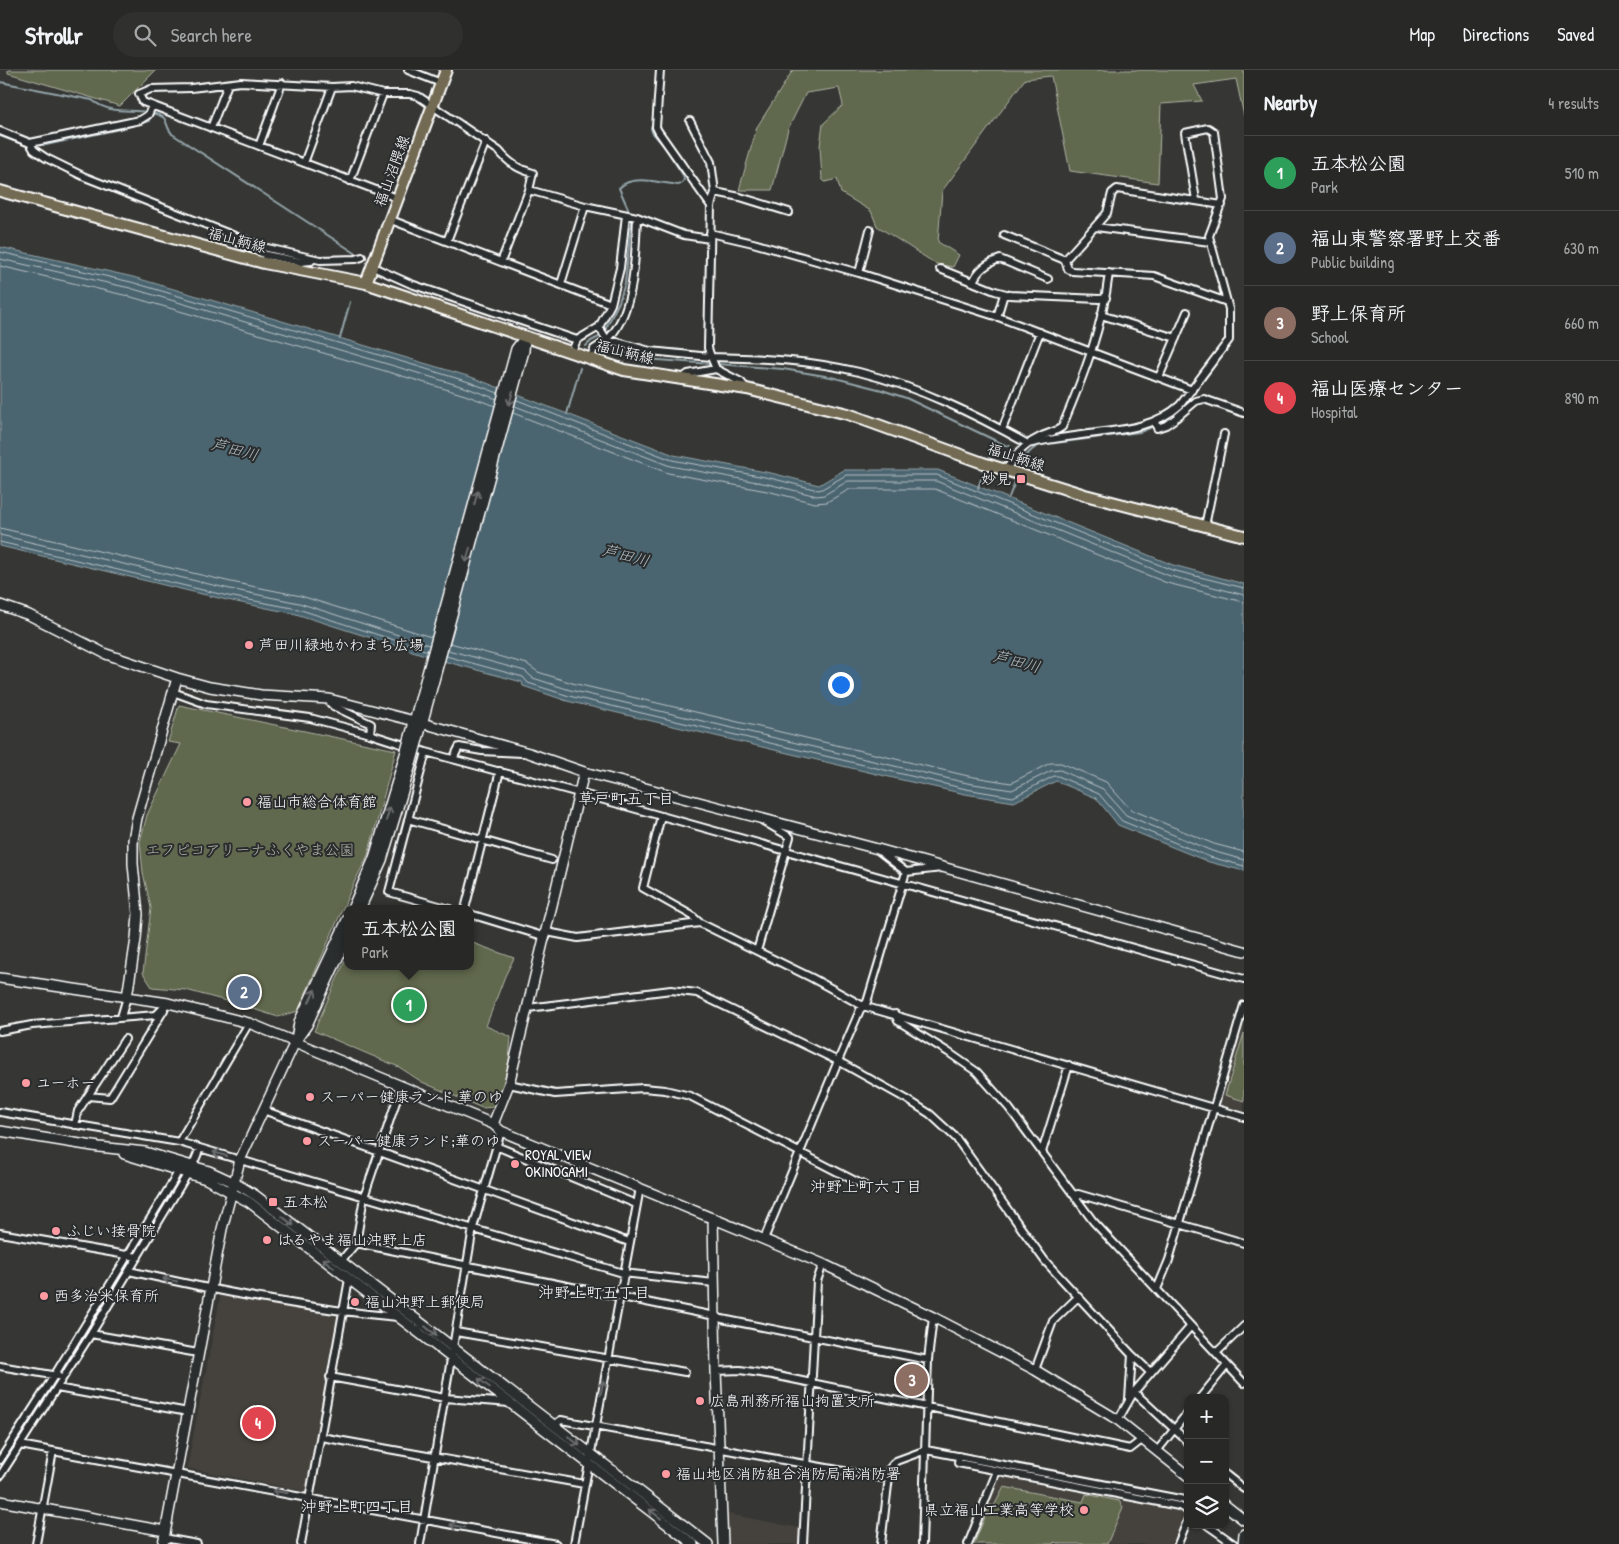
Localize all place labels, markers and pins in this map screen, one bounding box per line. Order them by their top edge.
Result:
place label: 妙見 [981,468,1011,489]
marker: 妙見 [1015,473,1027,485]
place label: 芦田川緑地かわまち広場 [259,634,424,655]
marker: 芦田川緑地かわまち広場 [243,639,255,651]
place label: 福山市総合体育館 [257,791,377,812]
marker: 福山市総合体育館 [241,796,253,808]
pin: 2 [228,973,260,1011]
pin: 1 [393,986,425,1024]
place label: ユーホー [36,1072,95,1093]
marker: ユーホー [20,1077,32,1089]
place label: スーパー健康ランド 華のゆ [320,1086,503,1107]
marker: スーパー健康ランド 華のゆ [304,1091,316,1103]
place label: スーパー健康ランド;華のゆ [317,1130,500,1151]
marker: スーパー健康ランド;華のゆ [301,1135,313,1147]
place label: ROYAL VIEW OKINOGAMI [525,1144,592,1182]
marker: ROYAL VIEW OKINOGAMI [509,1158,521,1170]
place label: 五本松 [283,1191,328,1212]
marker: 五本松 [267,1196,279,1208]
place label: ふじい接骨院 [66,1220,156,1241]
marker: ふじい接骨院 [50,1225,62,1237]
place label: はるやま福山沖野上店 [277,1229,427,1250]
marker: はるやま福山沖野上店 [261,1234,273,1246]
place label: 西多治米保育所 [54,1285,159,1306]
marker: 西多治米保育所 [38,1290,50,1302]
place label: 福山沖野上郵便局 [365,1291,485,1312]
marker: 福山沖野上郵便局 [349,1296,361,1308]
pin: 3 [896,1361,928,1399]
place label: 広島刑務所福山拘置支所 [710,1390,875,1411]
marker: 広島刑務所福山拘置支所 [694,1395,706,1407]
pin: 4 [242,1404,274,1442]
place label: 福山地区消防組合消防局南消防署 [676,1463,901,1484]
marker: 福山地区消防組合消防局南消防署 [660,1468,672,1480]
place label: 県立福山工業高等学校 [924,1499,1074,1520]
marker: 県立福山工業高等学校 [1078,1504,1090,1516]

